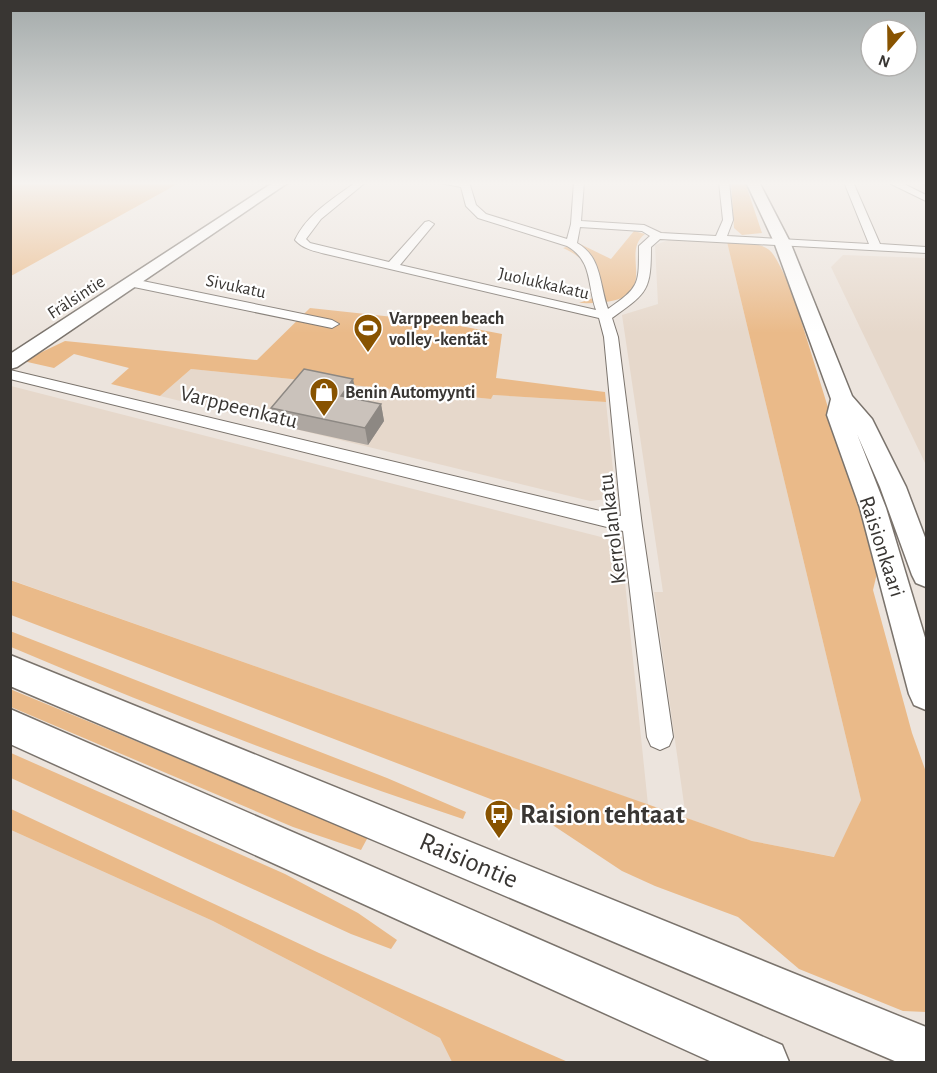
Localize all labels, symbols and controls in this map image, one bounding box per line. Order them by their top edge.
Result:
north arrow [859,18,919,78]
text: N [876,52,892,71]
street label: Juolukkakatu [497,265,591,303]
street label: Sivukatu [204,272,267,302]
street label: Frälsintie [45,273,108,323]
place label: Varppeen beach volley -kentät [389,310,504,349]
sports icon: Varppeen beach volley -kentät [352,312,384,354]
shop icon: Benin Automyynti [308,376,340,418]
street label: Varppeenkatu [178,382,300,432]
place label: Benin Automyynti [345,384,476,402]
street label: Kerrolankatu [594,472,630,585]
street label: Raisionkaari [855,493,909,600]
bus stop icon: Raision tehtaat [483,798,515,840]
place label: Raision tehtaat [520,801,685,828]
street label: Raisiontie [415,828,522,893]

